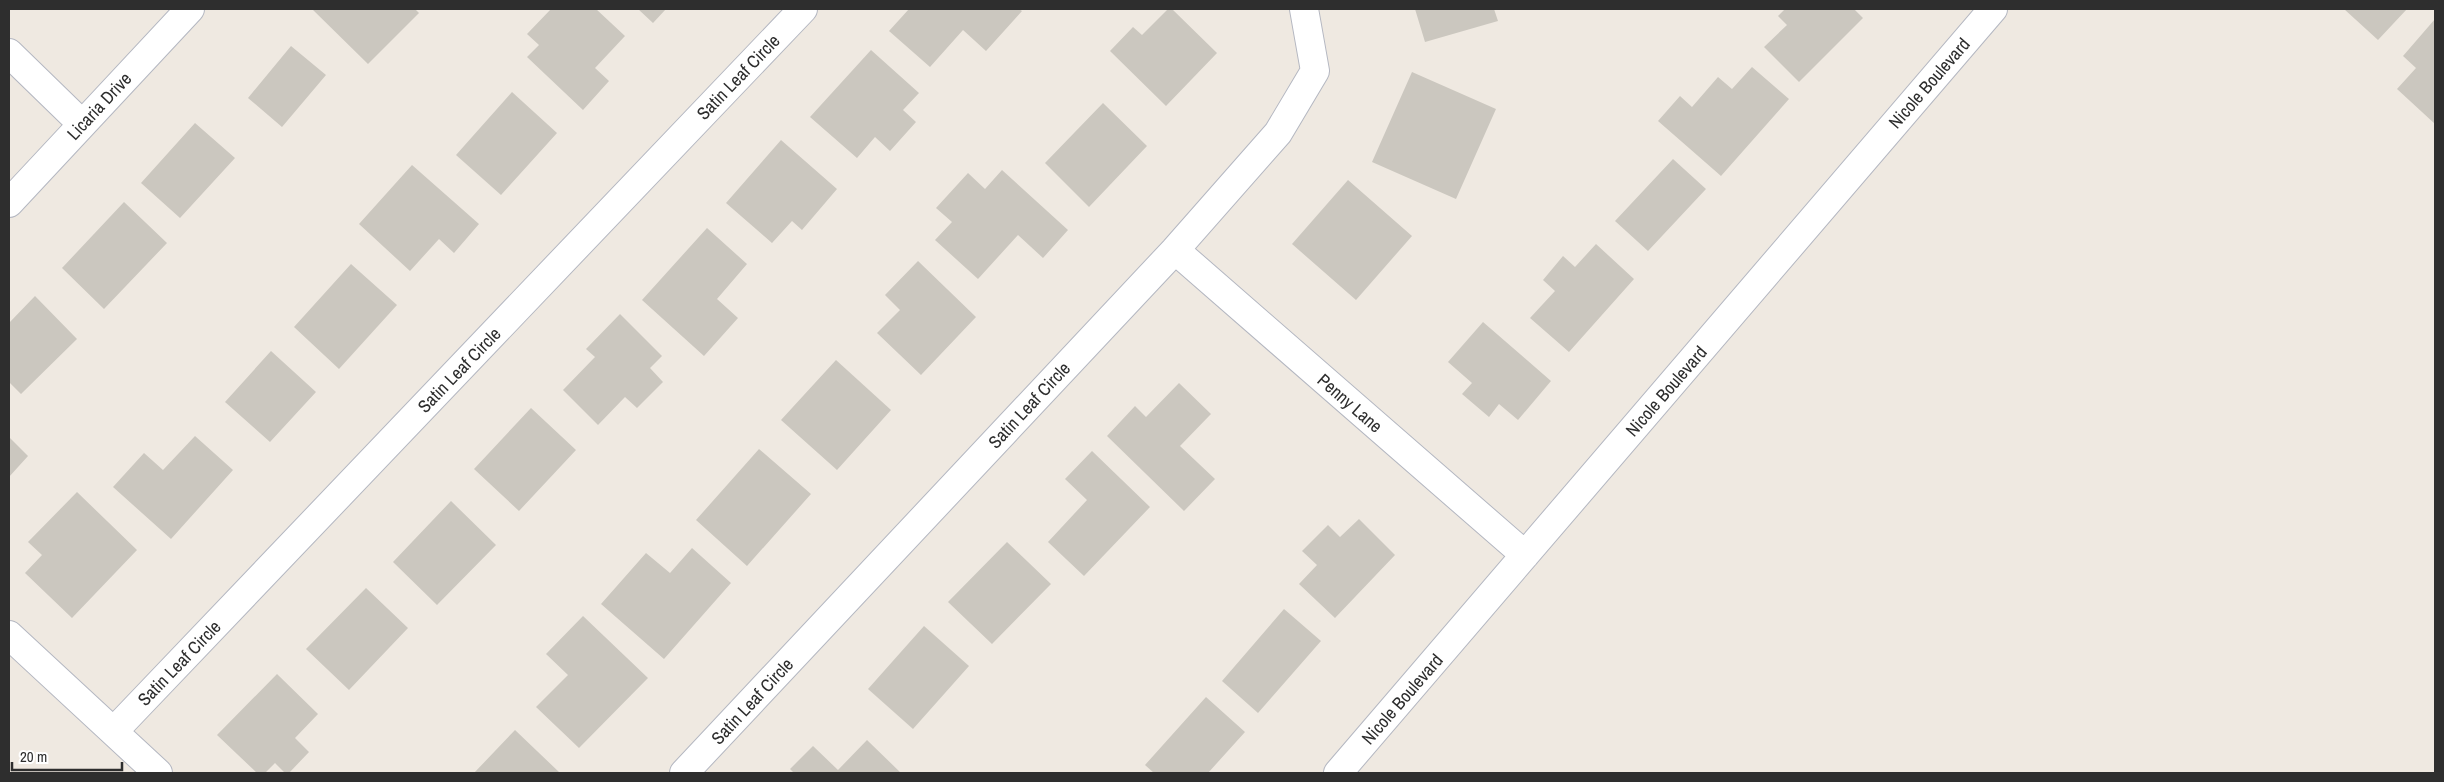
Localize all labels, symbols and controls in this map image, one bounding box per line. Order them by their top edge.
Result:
street label: Satin Leaf Circle [691,29,785,125]
street label: Nicole Boulevard [1883,32,1975,134]
street label: Licaria Drive [61,67,137,145]
street label: Satin Leaf Circle [412,322,506,418]
street label: Nicole Boulevard [1620,340,1712,442]
street label: Satin Leaf Circle [982,356,1076,454]
street label: Penny Lane [1312,368,1388,438]
street label: Satin Leaf Circle [132,615,226,711]
street label: Nicole Boulevard [1356,648,1448,750]
street label: Satin Leaf Circle [705,652,799,750]
scale bar [12,740,122,772]
text: 20 m [20,746,47,767]

